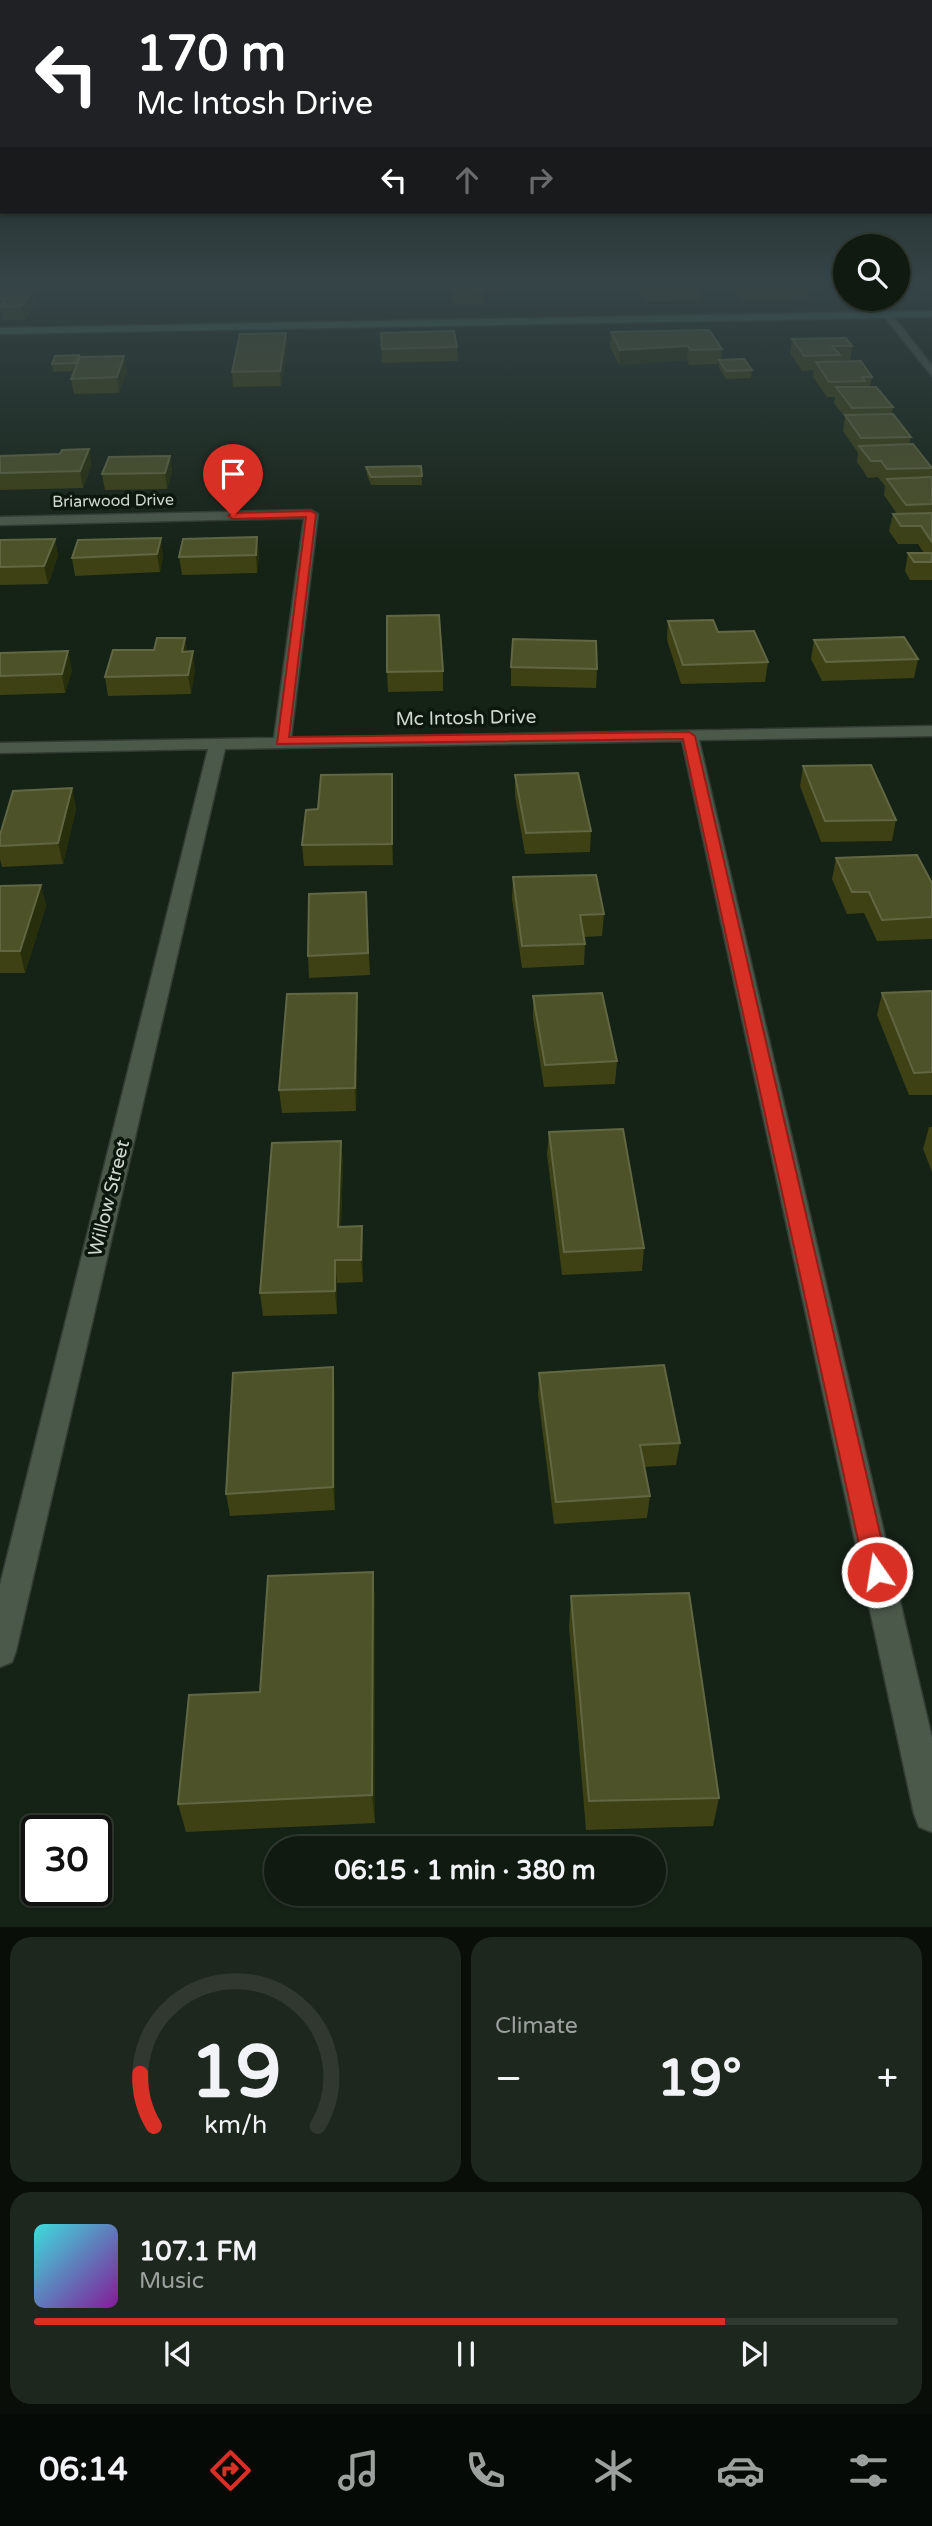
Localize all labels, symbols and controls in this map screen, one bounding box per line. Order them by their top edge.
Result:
text: 170 m [136,25,286,84]
icon: left [21,28,112,119]
text: Mc Intosh Drive [136,85,373,123]
icon: left [375,161,413,199]
icon: ahead [448,161,486,199]
icon: right [521,161,559,199]
map controls [833,234,910,311]
button: search [833,234,910,311]
pin [203,444,263,516]
icon: arrive [214,455,252,493]
street label: Briarwood Drive [52,490,174,512]
street label: Mc Intosh Drive [395,706,537,730]
street label: Willow Street [84,1138,134,1258]
position arrow [840,1535,914,1609]
speed limit sign: 30 [21,1815,112,1906]
text: 06:15 · 1 min · 380 m [334,1855,596,1886]
text: Climate [495,2012,578,2040]
text: 19 [190,2029,281,2117]
text: 19° [657,2047,742,2110]
text: − [495,2056,522,2102]
text: + [877,2056,898,2102]
text: km/h [204,2109,267,2139]
text: 107.1 FM [139,2236,257,2267]
text: Music [139,2267,204,2295]
icon: previous [159,2335,197,2373]
icon: pause [447,2335,485,2373]
icon: next [735,2335,773,2373]
icon: directions [206,2446,255,2495]
icon: music [334,2446,383,2495]
icon: phone [461,2446,510,2495]
icon: climate [589,2446,638,2495]
icon: car [716,2446,765,2495]
icon: filters [844,2446,893,2495]
text: 06:14 [39,2451,128,2489]

